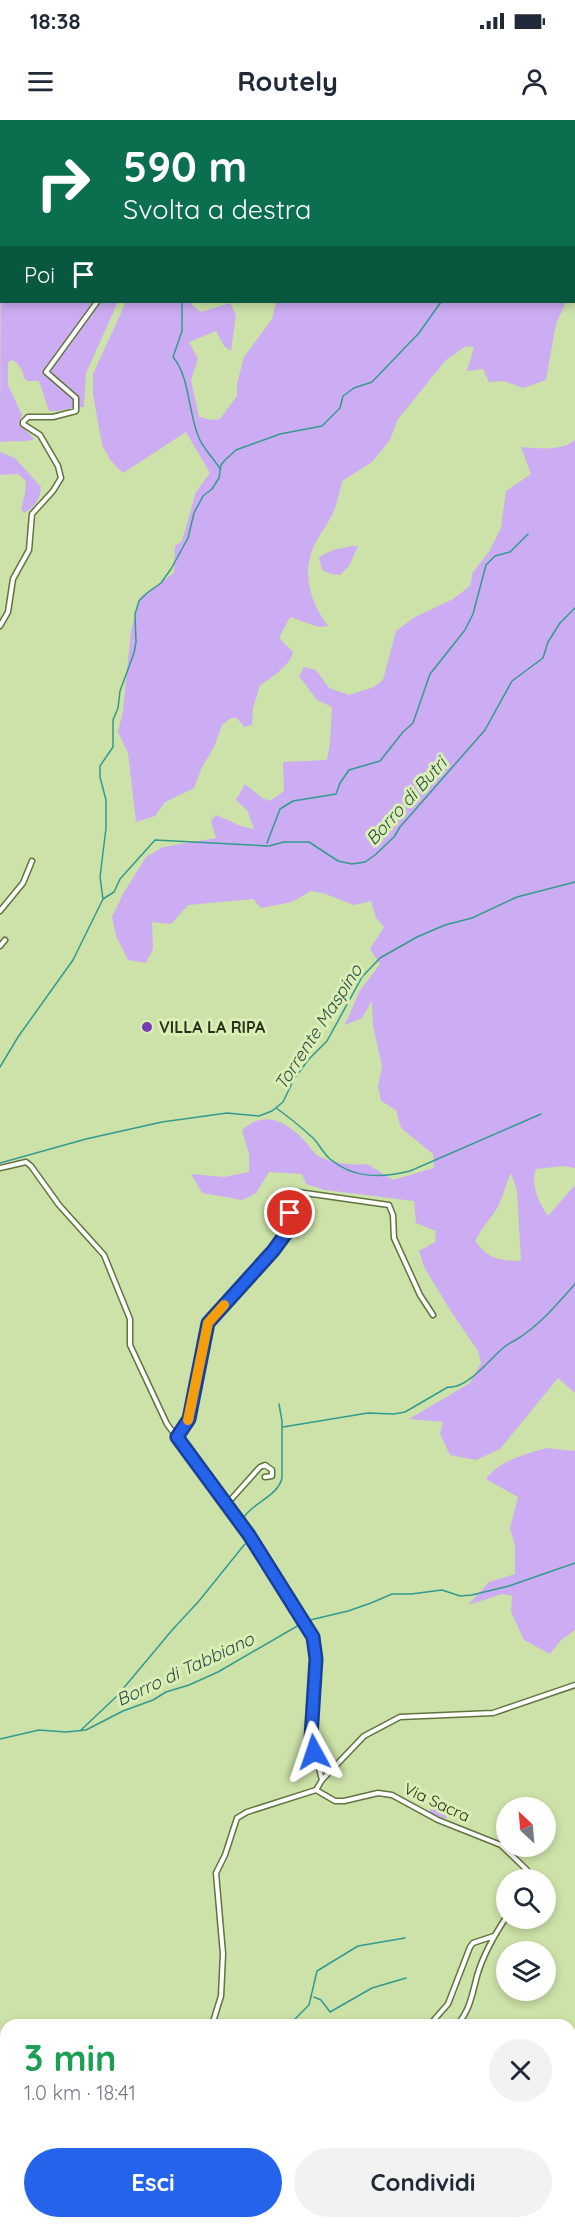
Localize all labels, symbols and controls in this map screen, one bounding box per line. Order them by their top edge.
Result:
text: 18:38 [30,7,81,35]
text: Routely [237,64,338,98]
icon: menu [24,65,57,98]
icon: person [518,65,551,98]
text: 590 m [123,140,247,193]
icon: right [24,144,102,222]
text: Svolta a destra [123,192,311,226]
icon: arrive [67,258,100,291]
text: Poi [24,261,55,289]
water label: Borro di Butri [361,751,453,850]
water label: Torrente Maspino [269,959,368,1094]
place label: VILLA LA RIPA [159,1017,266,1037]
marker: VILLA LA RIPA [140,1020,154,1034]
pin [264,1187,315,1238]
icon: arrive [273,1196,306,1229]
water label: Borro di Tabbiano [112,1627,259,1711]
position arrow [282,1720,346,1784]
street label: Via Sacra [401,1778,473,1826]
north arrow [496,1797,556,1857]
map controls [496,1797,556,2001]
button: search [496,1869,556,1929]
button: layers [496,1941,556,2001]
text: 3 min [24,2035,117,2080]
button: close [489,2039,552,2102]
text: 1.0 km · 18:41 [24,2080,136,2105]
button: Esci [24,2148,282,2217]
button: Condividi [294,2148,552,2217]

